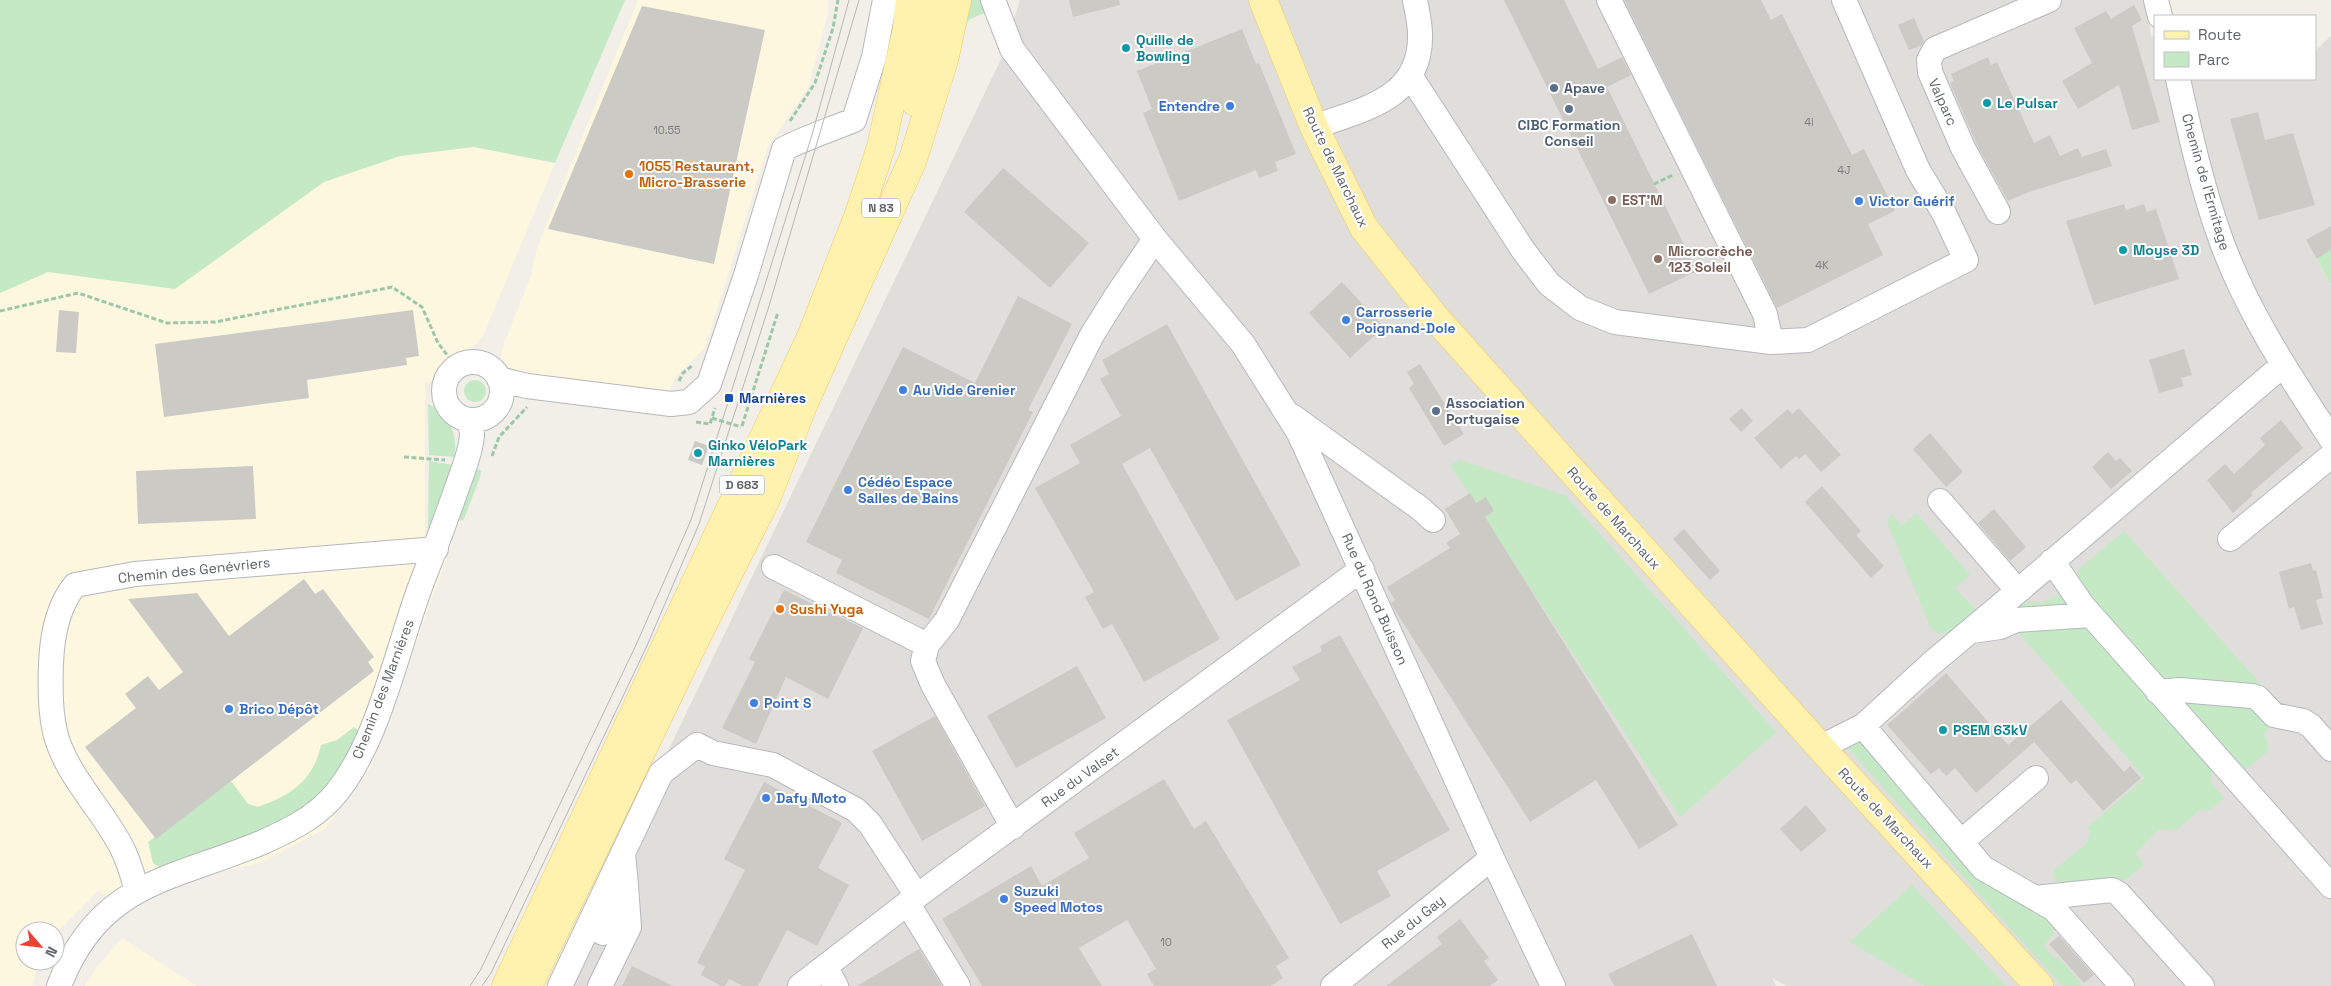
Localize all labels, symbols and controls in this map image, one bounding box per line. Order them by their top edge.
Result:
legend [2154,15,2316,80]
text: Route [2198,25,2242,44]
place label: Quille de Bowling [1136,31,1194,65]
marker: Quille de Bowling [1120,42,1132,54]
text: Parc [2198,50,2230,69]
street label: Valparc [1925,75,1961,129]
place label: Apave [1564,79,1605,97]
marker: Apave [1548,82,1560,94]
place label: Le Pulsar [1997,94,2058,112]
place label: Entendre [1159,97,1220,115]
marker: Le Pulsar [1981,97,1993,109]
marker: Entendre [1224,100,1236,112]
marker: CIBC Formation Conseil [1563,103,1575,115]
street label: Route de Marchaux [1299,104,1373,230]
street label: Chemin de l'Ermitage [2178,111,2234,253]
house number: 4i [1804,115,1814,129]
place label: CIBC Formation Conseil [1518,116,1620,150]
house number: 10.55 [653,123,681,137]
place label: 1055 Restaurant, Micro-Brasserie [639,157,754,191]
house number: 4J [1837,163,1851,177]
marker: 1055 Restaurant, Micro-Brasserie [623,168,635,180]
place label: EST’M [1622,191,1663,209]
place label: Victor Guérif [1869,192,1955,210]
marker: EST’M [1606,194,1618,206]
marker: Victor Guérif [1853,195,1865,207]
road number: N 83 [862,198,900,218]
place label: Moyse 3D [2133,241,2199,259]
place label: Microcrèche 123 Soleil [1668,242,1753,276]
marker: Moyse 3D [2117,244,2129,256]
marker: Microcrèche 123 Soleil [1652,253,1664,265]
house number: 4K [1815,258,1829,272]
place label: Carrosserie Poignand-Dole [1356,303,1456,337]
marker: Carrosserie Poignand-Dole [1340,314,1352,326]
place label: Au Vide Grenier [913,381,1016,399]
marker: Au Vide Grenier [897,384,909,396]
place label: Marnières [739,389,806,407]
marker: Marnières [723,392,735,404]
place label: Association Portugaise [1446,394,1525,428]
marker: Association Portugaise [1430,405,1442,417]
place label: Ginko VéloPark Marnières [708,436,808,470]
marker: Ginko VéloPark Marnières [692,447,704,459]
street label: Route de Marchaux [1563,463,1665,573]
place label: Cédéo Espace Salles de Bains [858,473,959,507]
road number: D 683 [720,476,764,494]
marker: Cédéo Espace Salles de Bains [842,484,854,496]
street label: Rue du Rond Buisson [1338,530,1412,668]
street label: Chemin des Genévriers [117,553,271,587]
place label: Sushi Yuga [790,600,864,618]
marker: Sushi Yuga [774,603,786,615]
street label: Chemin des Marnières [348,617,418,761]
place label: Point S [764,694,812,712]
marker: Point S [748,697,760,709]
place label: Brico Dépôt [239,700,319,718]
marker: Brico Dépôt [223,703,235,715]
place label: PSEM 63kV [1953,721,2028,739]
marker: PSEM 63kV [1937,724,1949,736]
street label: Rue du Valset [1038,743,1122,811]
street label: Route de Marchaux [1834,764,1938,872]
place label: Dafy Moto [776,789,847,807]
marker: Dafy Moto [760,792,772,804]
place label: Suzuki Speed Motos [1014,882,1103,916]
street label: Rue du Gay [1378,891,1448,953]
marker: Suzuki Speed Motos [998,893,1010,905]
north arrow [15,921,65,971]
house number: 10 [1160,935,1172,949]
text: N [41,944,62,960]

